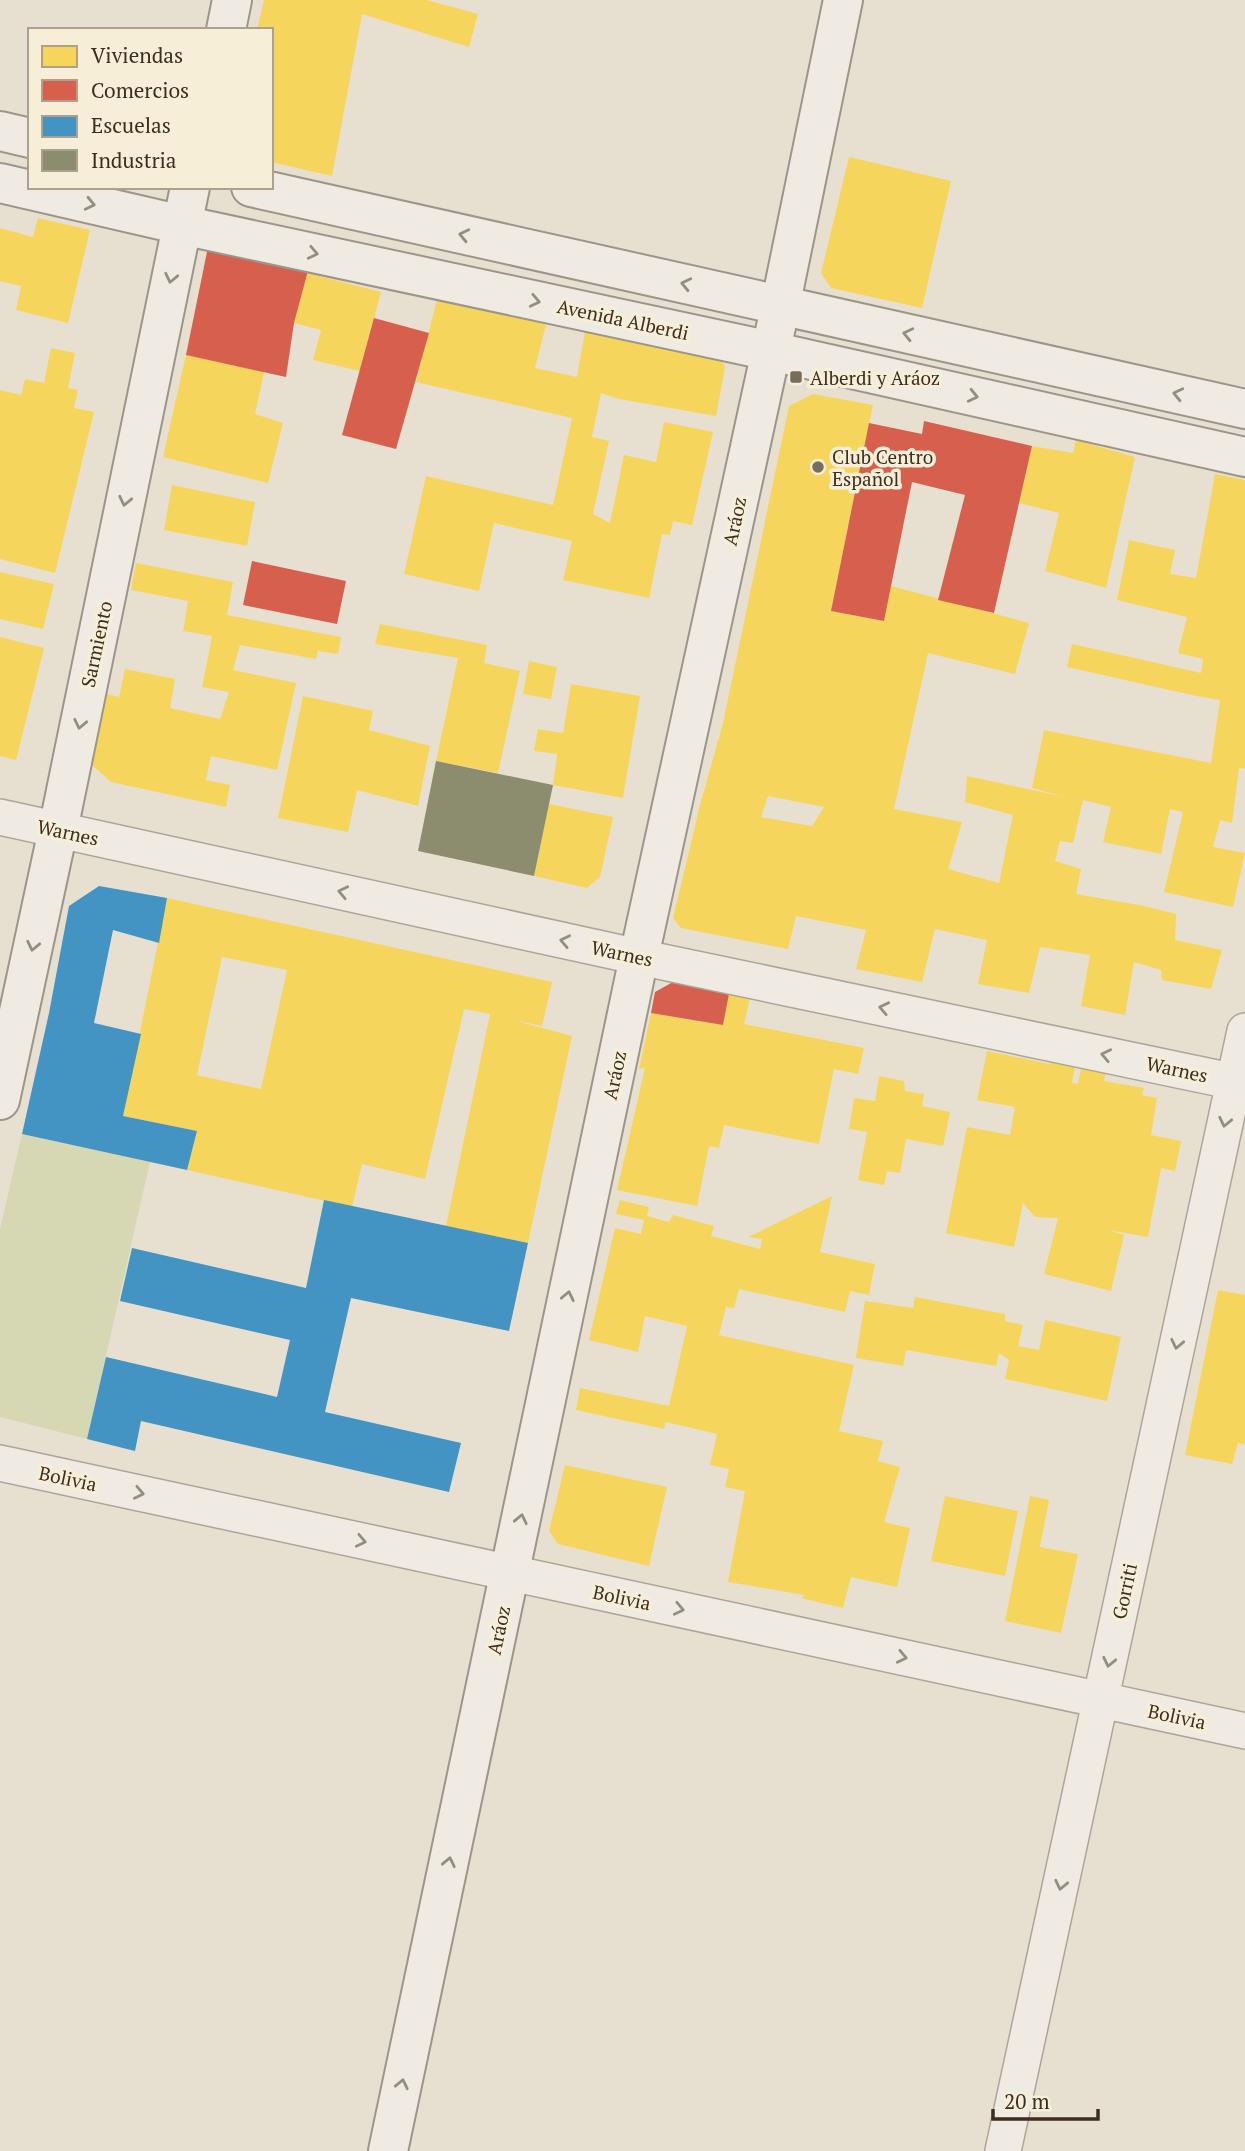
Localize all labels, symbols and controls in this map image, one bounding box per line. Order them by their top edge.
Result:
legend [28,28,273,189]
text: Viviendas [91,41,183,69]
text: Comercios [91,76,189,104]
text: Escuelas [91,111,171,139]
text: Industria [91,146,177,174]
one-way arrow [84,196,96,211]
one-way arrow [458,228,470,243]
one-way arrow [307,245,319,260]
one-way arrow [164,272,179,284]
one-way arrow [680,278,692,293]
one-way arrow [529,292,541,307]
street label: Avenida Alberdi [555,293,691,345]
one-way arrow [903,327,915,342]
place label: Alberdi y Aráoz [810,365,940,390]
marker: Alberdi y Aráoz [788,369,804,385]
one-way arrow [1172,387,1184,402]
one-way arrow [967,388,979,402]
place label: Club Centro Español [832,444,933,491]
marker: Club Centro Español [810,459,826,475]
street label: Aráoz [717,494,751,548]
one-way arrow [119,495,134,507]
street label: Sarmiento [75,599,117,689]
one-way arrow [73,718,88,730]
street label: Warnes [35,813,101,851]
one-way arrow [337,886,349,901]
street label: Warnes [589,934,655,972]
one-way arrow [559,935,571,949]
one-way arrow [27,940,41,952]
one-way arrow [878,1002,890,1017]
street label: Aráoz [597,1048,631,1102]
one-way arrow [1100,1048,1112,1063]
street label: Warnes [1144,1050,1210,1088]
one-way arrow [1219,1116,1234,1128]
one-way arrow [559,1290,574,1302]
one-way arrow [1171,1338,1186,1350]
street label: Bolivia [37,1460,100,1496]
one-way arrow [133,1484,145,1499]
one-way arrow [513,1513,528,1525]
one-way arrow [355,1532,367,1547]
street label: Gorriti [1106,1561,1142,1621]
street label: Bolivia [591,1579,654,1615]
one-way arrow [673,1601,685,1616]
street label: Aráoz [481,1603,515,1657]
one-way arrow [896,1649,908,1663]
one-way arrow [1102,1656,1117,1668]
street label: Bolivia [1146,1698,1209,1734]
one-way arrow [441,1856,456,1868]
one-way arrow [1054,1879,1069,1891]
one-way arrow [394,2078,409,2090]
scale bar [993,2078,1098,2122]
text: 20 m [1004,2087,1050,2115]

